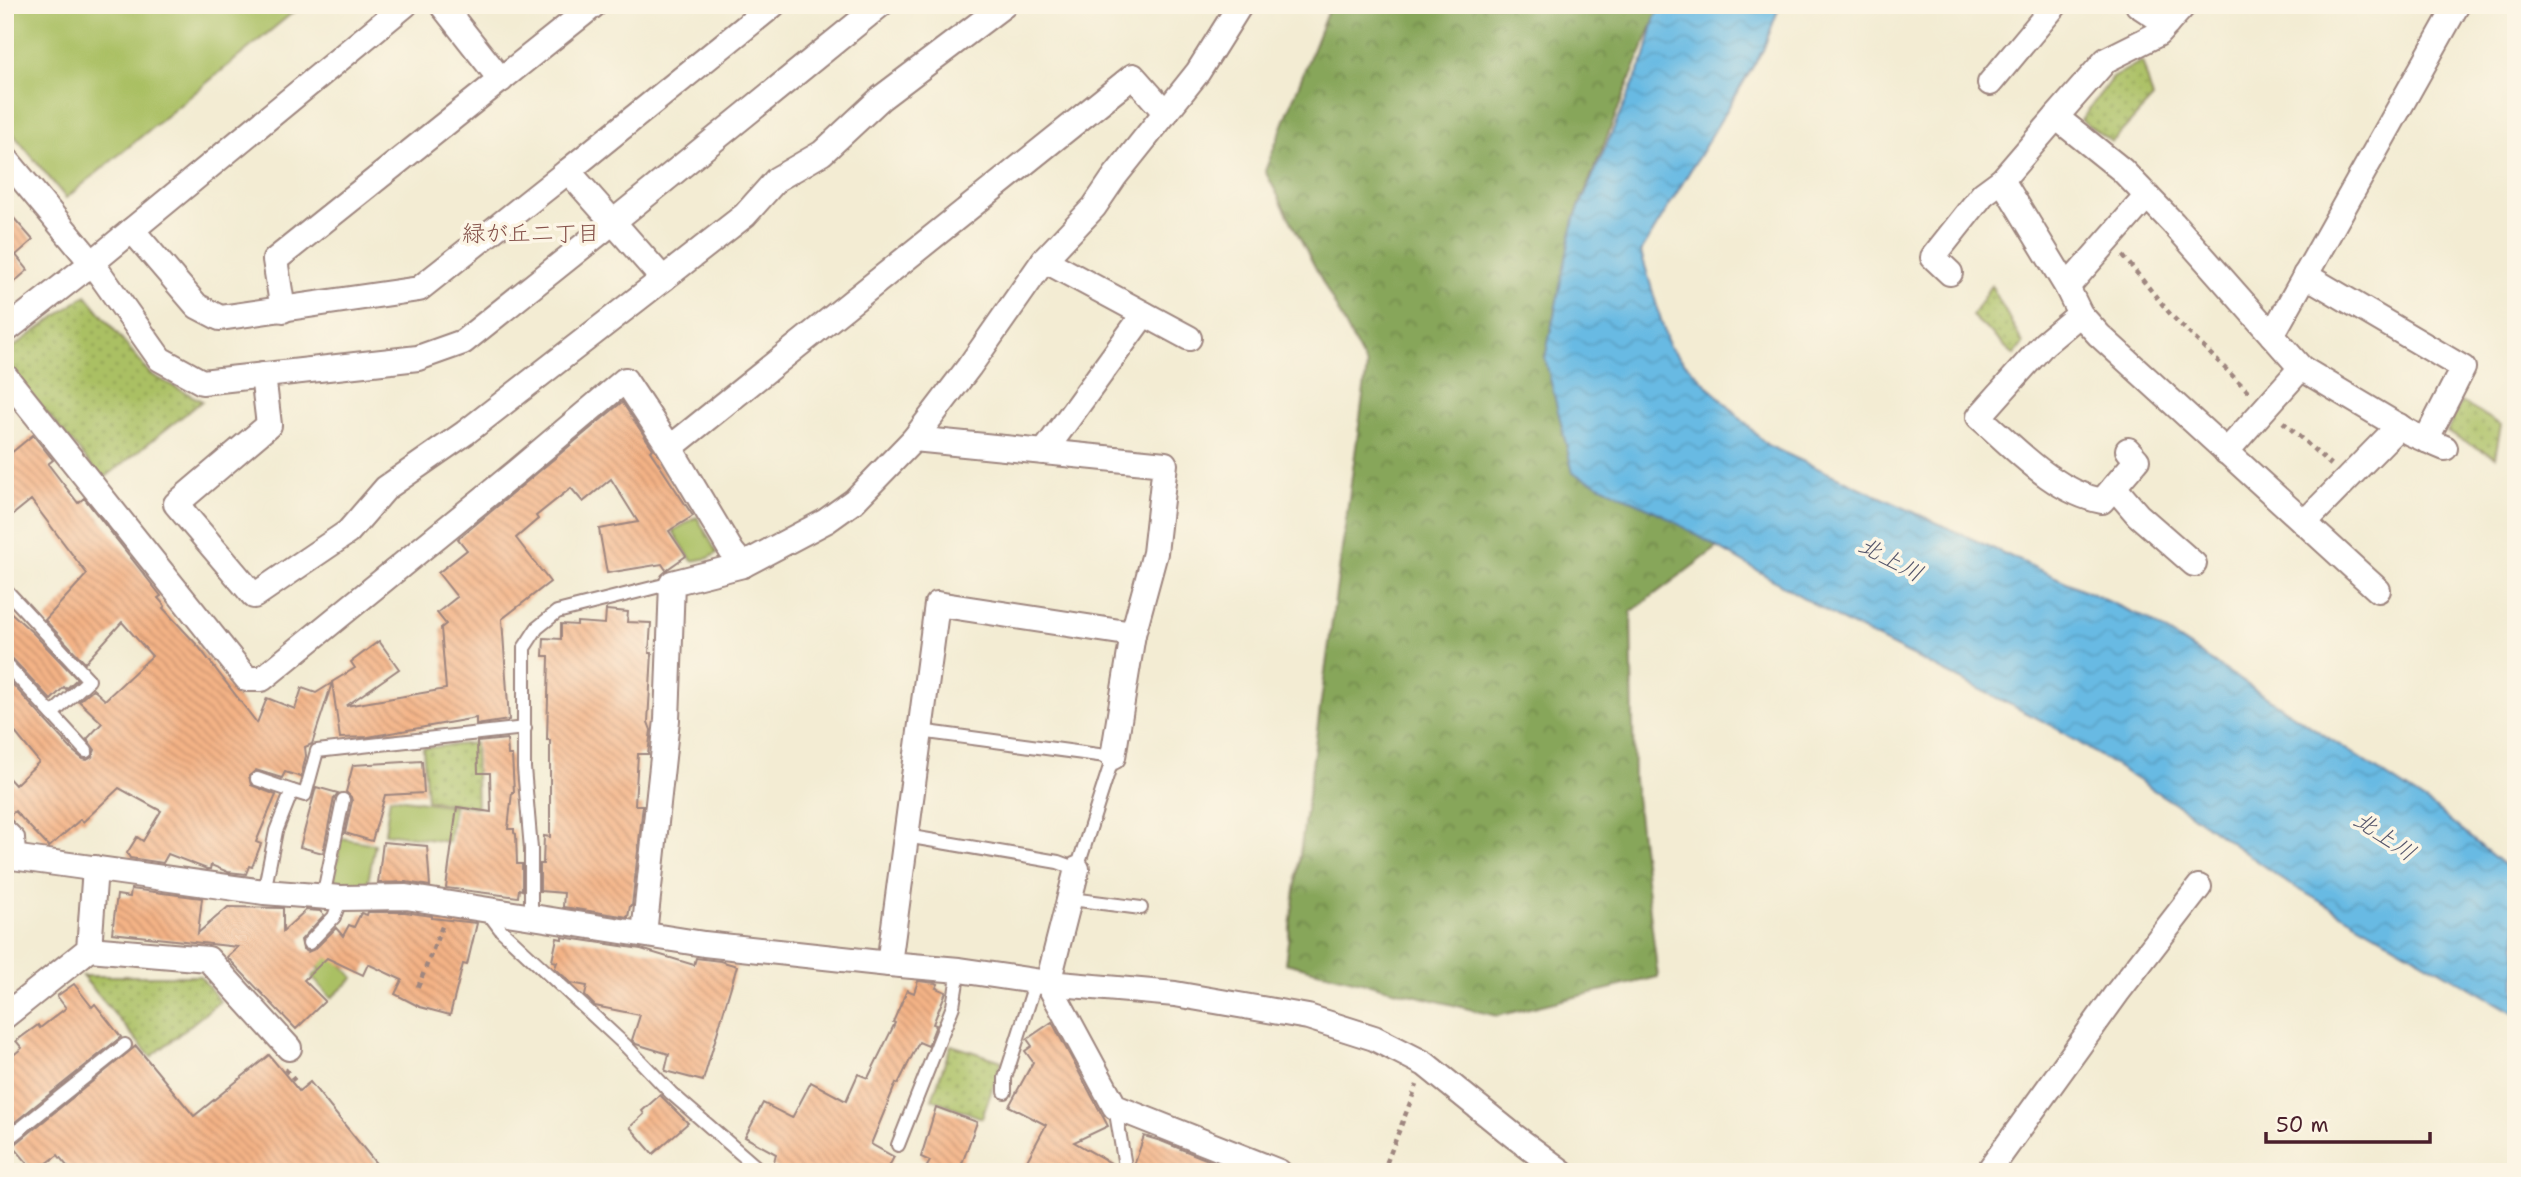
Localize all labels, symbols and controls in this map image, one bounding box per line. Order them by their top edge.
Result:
district label: 緑が丘二丁目 [462,218,600,248]
water label: 北上川 [1853,530,1929,588]
water label: 北上川 [2348,804,2422,868]
scale bar [2266,1100,2430,1144]
text: 50 m [2276,1111,2329,1139]

